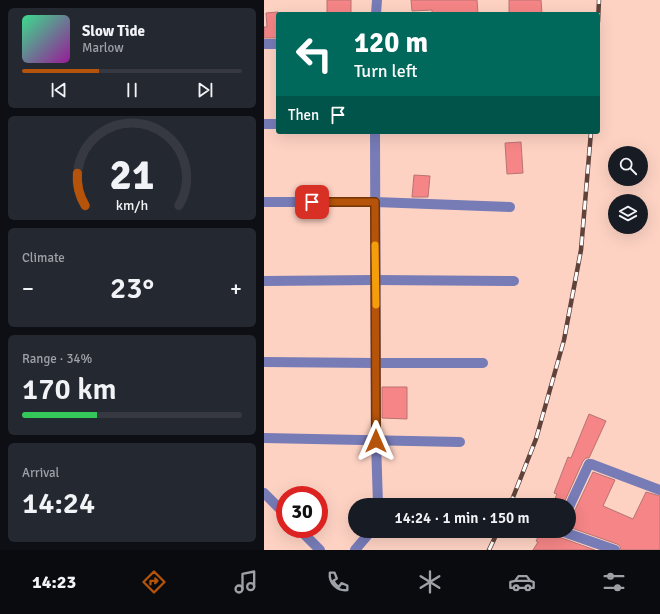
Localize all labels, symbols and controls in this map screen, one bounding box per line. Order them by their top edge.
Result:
text: Slow Tide [82,22,145,40]
text: 120 m [354,26,428,60]
icon: left [288,28,340,80]
text: Marlow [82,40,124,56]
text: Turn left [354,60,417,82]
icon: previous [48,79,70,101]
icon: pause [121,79,143,101]
icon: next [194,79,216,101]
icon: arrive [327,104,349,126]
text: Then [288,106,319,124]
map controls [608,146,648,234]
button: search [608,146,648,186]
text: 21 [110,149,154,200]
pin [295,185,329,219]
icon: arrive [301,191,323,213]
button: layers [608,194,648,234]
text: km/h [116,196,148,213]
text: Climate [22,250,65,266]
text: 23° [110,270,154,307]
text: − [22,275,34,302]
text: + [230,275,242,302]
text: Range · 34% [22,351,92,367]
text: 170 km [22,371,117,408]
position arrow [355,420,397,462]
text: Arrival [22,465,59,481]
text: 14:24 [22,485,95,522]
speed limit sign: 30 [276,486,328,538]
text: 14:24 · 1 min · 150 m [395,509,529,527]
icon: directions [140,568,168,596]
icon: music [232,568,260,596]
icon: phone [324,568,352,596]
icon: climate [416,568,444,596]
icon: car [508,568,536,596]
icon: filters [600,568,628,596]
text: 14:23 [32,571,76,593]

